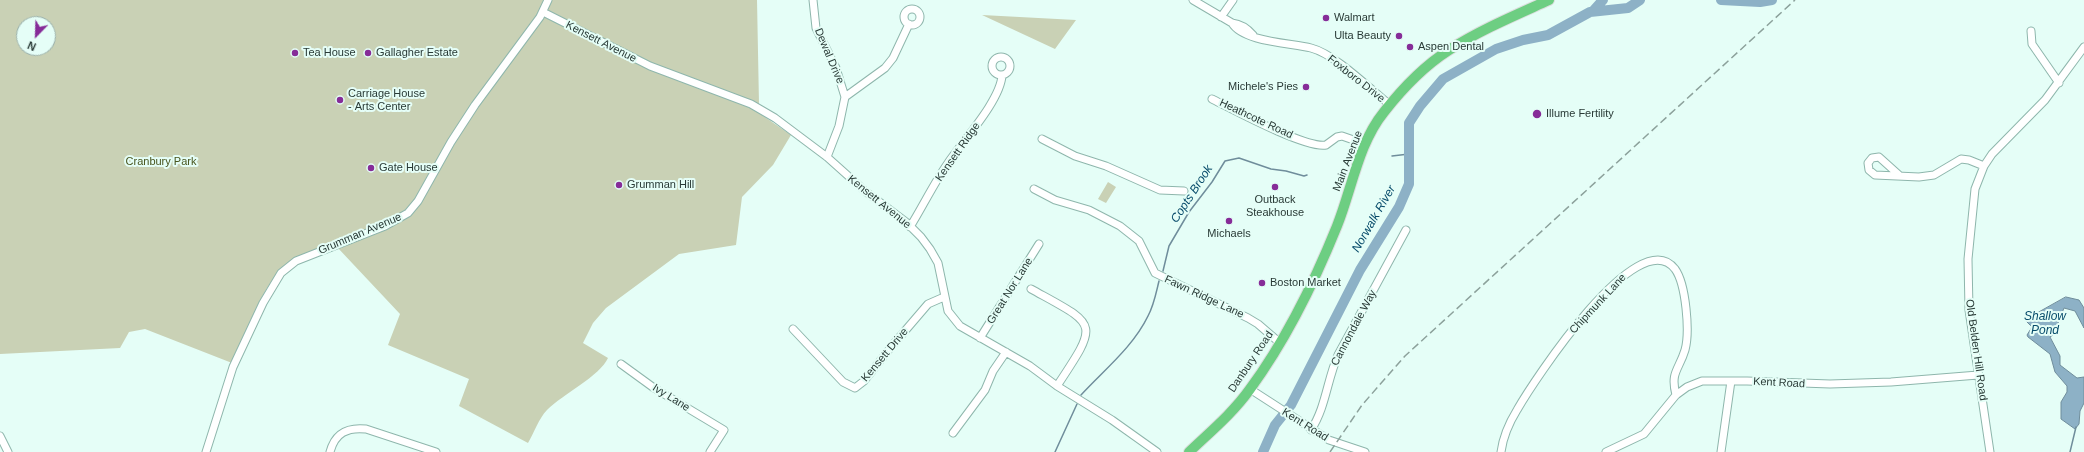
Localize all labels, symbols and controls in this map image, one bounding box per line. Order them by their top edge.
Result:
place label: Walmart [1334,11,1375,25]
marker: Walmart [1321,13,1331,23]
north arrow [16,16,56,56]
street label: Kensett Avenue [563,19,639,65]
street label: Dewal Drive [811,26,847,86]
place label: Ulta Beauty [1334,29,1391,43]
marker: Ulta Beauty [1394,31,1404,41]
text: N [26,39,38,53]
place label: Aspen Dental [1418,40,1484,54]
marker: Aspen Dental [1405,42,1415,52]
place label: Tea House [303,46,356,60]
place label: Gallagher Estate [376,46,458,60]
marker: Tea House [290,48,300,58]
marker: Gallagher Estate [363,48,373,58]
street label: Foxboro Drive [1325,53,1387,105]
place label: Michele's Pies [1228,80,1298,94]
marker: Michele's Pies [1301,82,1311,92]
place label: Carriage House - Arts Center [348,87,425,113]
marker: Carriage House - Arts Center [335,95,345,105]
street label: Heathcote Road [1217,96,1295,142]
place label: Illume Fertility [1546,107,1614,121]
marker: Illume Fertility [1531,108,1543,120]
street label: Kensett Ridge [933,120,983,184]
street label: Main Avenue [1330,129,1366,193]
park label: Cranbury Park [126,155,196,169]
place label: Gate House [379,161,438,175]
water label: Copts Brook [1168,162,1216,226]
marker: Gate House [366,163,376,173]
street label: Kensett Avenue [845,172,913,232]
place label: Grumman Hill [627,178,694,192]
marker: Grumman Hill [614,180,624,190]
marker: Outback Steakhouse [1270,182,1280,192]
water label: Norwalk River [1349,183,1399,255]
place label: Outback Steakhouse [1246,193,1304,219]
street label: Grumman Avenue [316,211,404,257]
marker: Michaels [1224,216,1234,226]
place label: Michaels [1207,227,1251,241]
street label: Great Nor Lane [984,255,1036,327]
street label: Chipmunk Lane [1567,271,1629,337]
street label: Fawn Ridge Lane [1162,273,1246,321]
place label: Boston Market [1270,276,1341,290]
marker: Boston Market [1257,278,1267,288]
street label: Cannondale Way [1328,288,1380,368]
street label: Old Belden Hill Road [1962,299,1990,401]
water label: Shallow Pond [2024,310,2066,338]
street label: Kensett Drive [859,325,911,385]
street label: Danbury Road [1226,329,1276,395]
street label: Kent Road [1753,375,1805,391]
street label: Ivy Lane [650,381,692,415]
street label: Kent Road [1279,406,1331,444]

